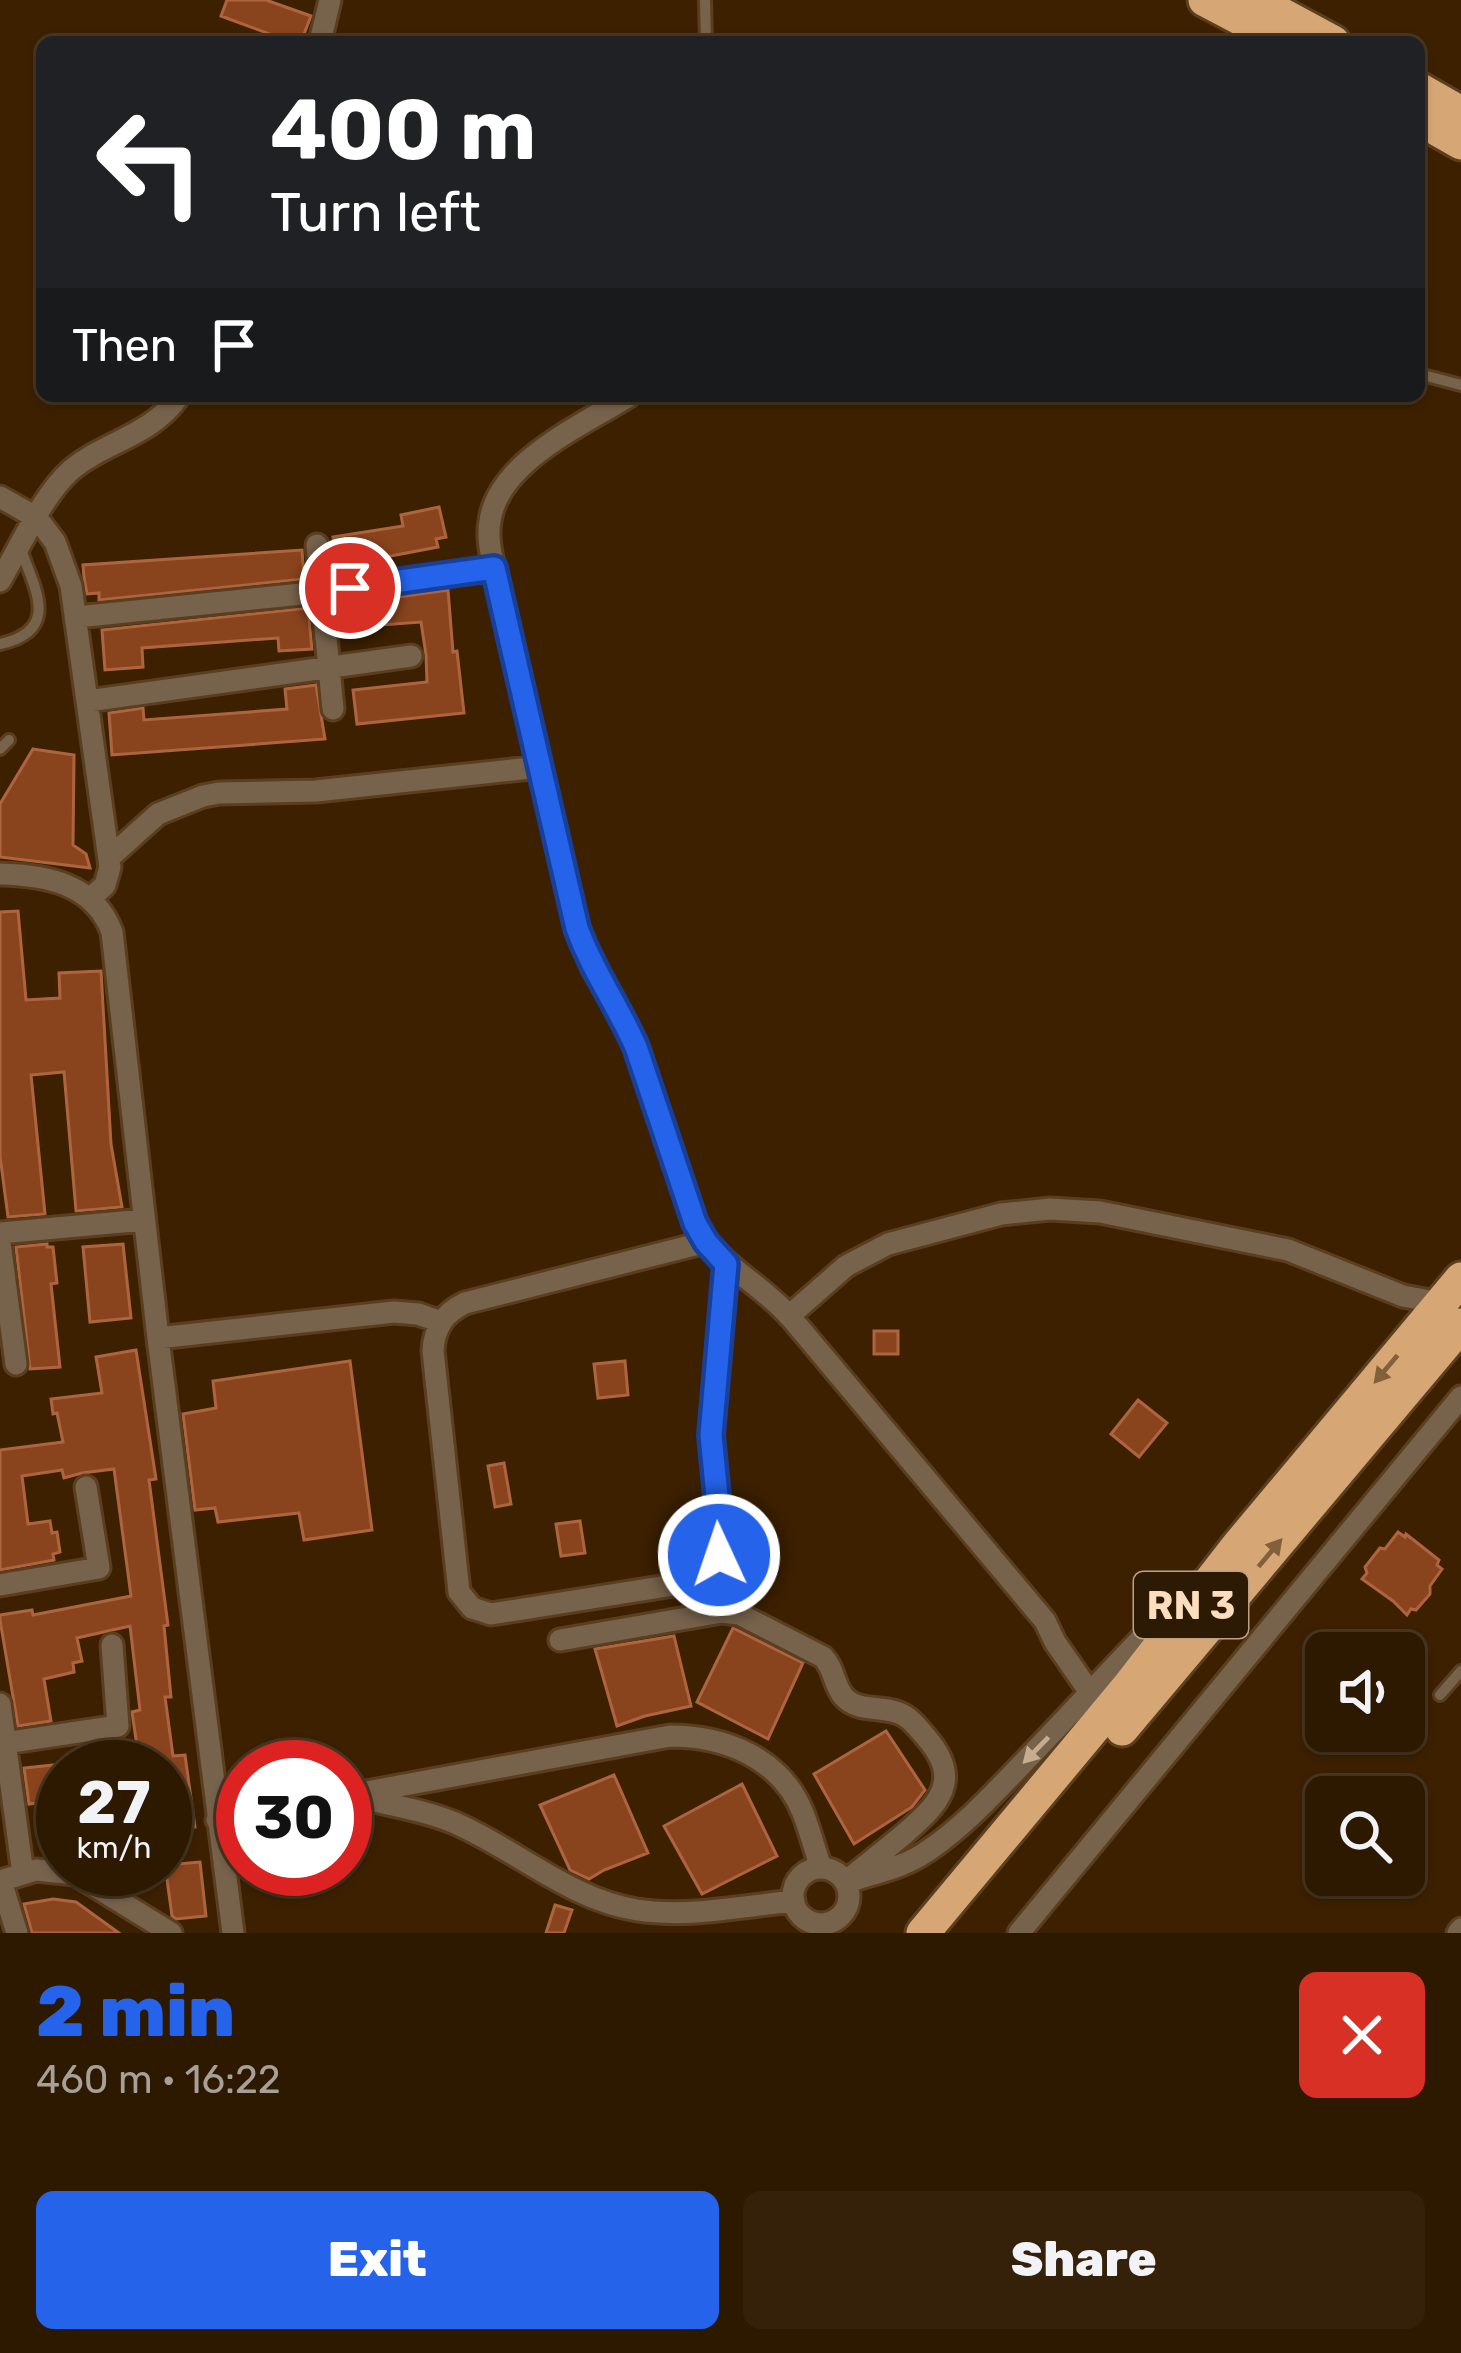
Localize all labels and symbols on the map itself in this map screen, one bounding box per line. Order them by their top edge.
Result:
pin [299,537,401,639]
one-way arrow [1373,1354,1399,1384]
position arrow [656,1492,782,1618]
one-way arrow [1256,1538,1282,1568]
road number: RN 3 [1134,1572,1248,1638]
one-way arrow [1022,1736,1050,1765]
speed limit sign: 30 [216,1740,372,1896]

